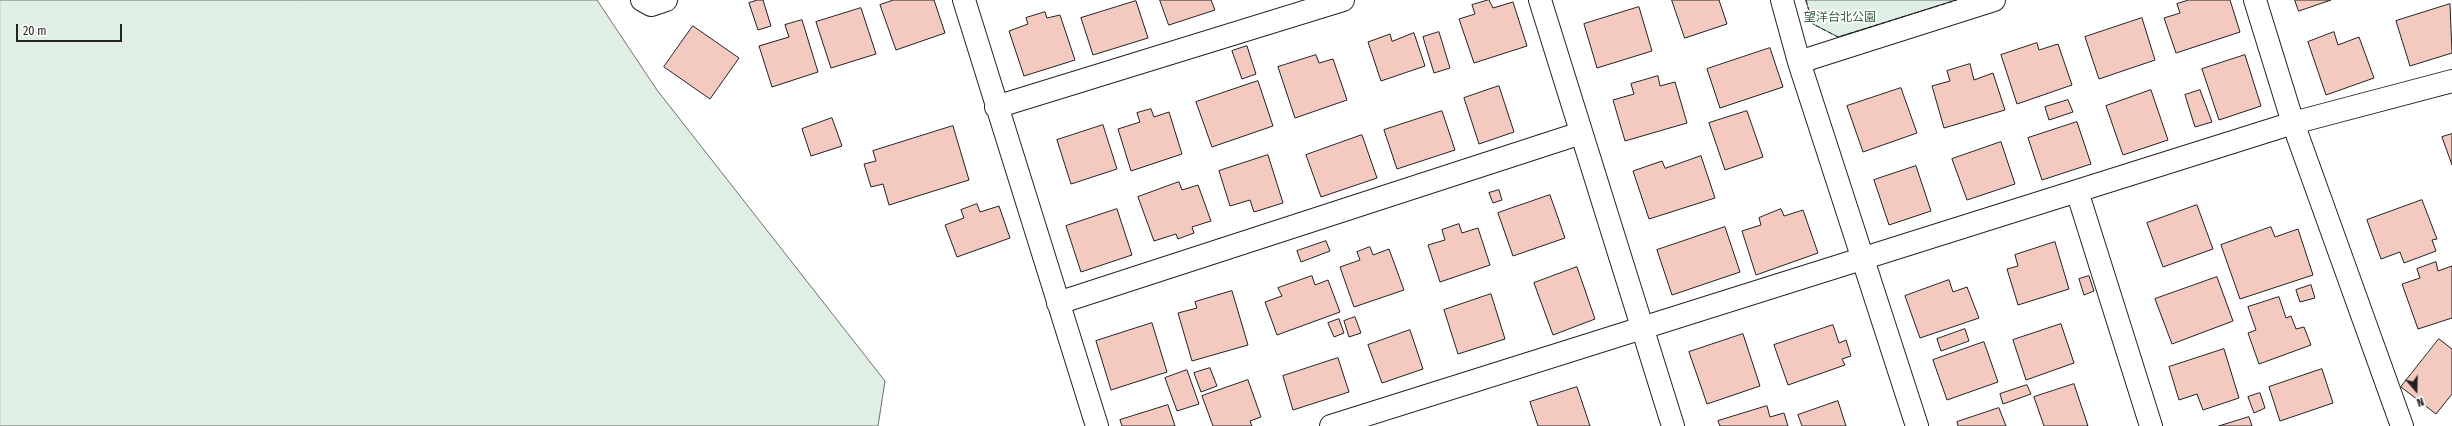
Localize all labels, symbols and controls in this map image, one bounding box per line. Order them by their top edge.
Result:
park label: 望洋台北公園 [1804,11,1876,25]
scale bar [18,16,124,42]
text: 20 m [23,24,47,38]
north arrow [2396,370,2436,410]
text: N [2415,395,2426,409]

